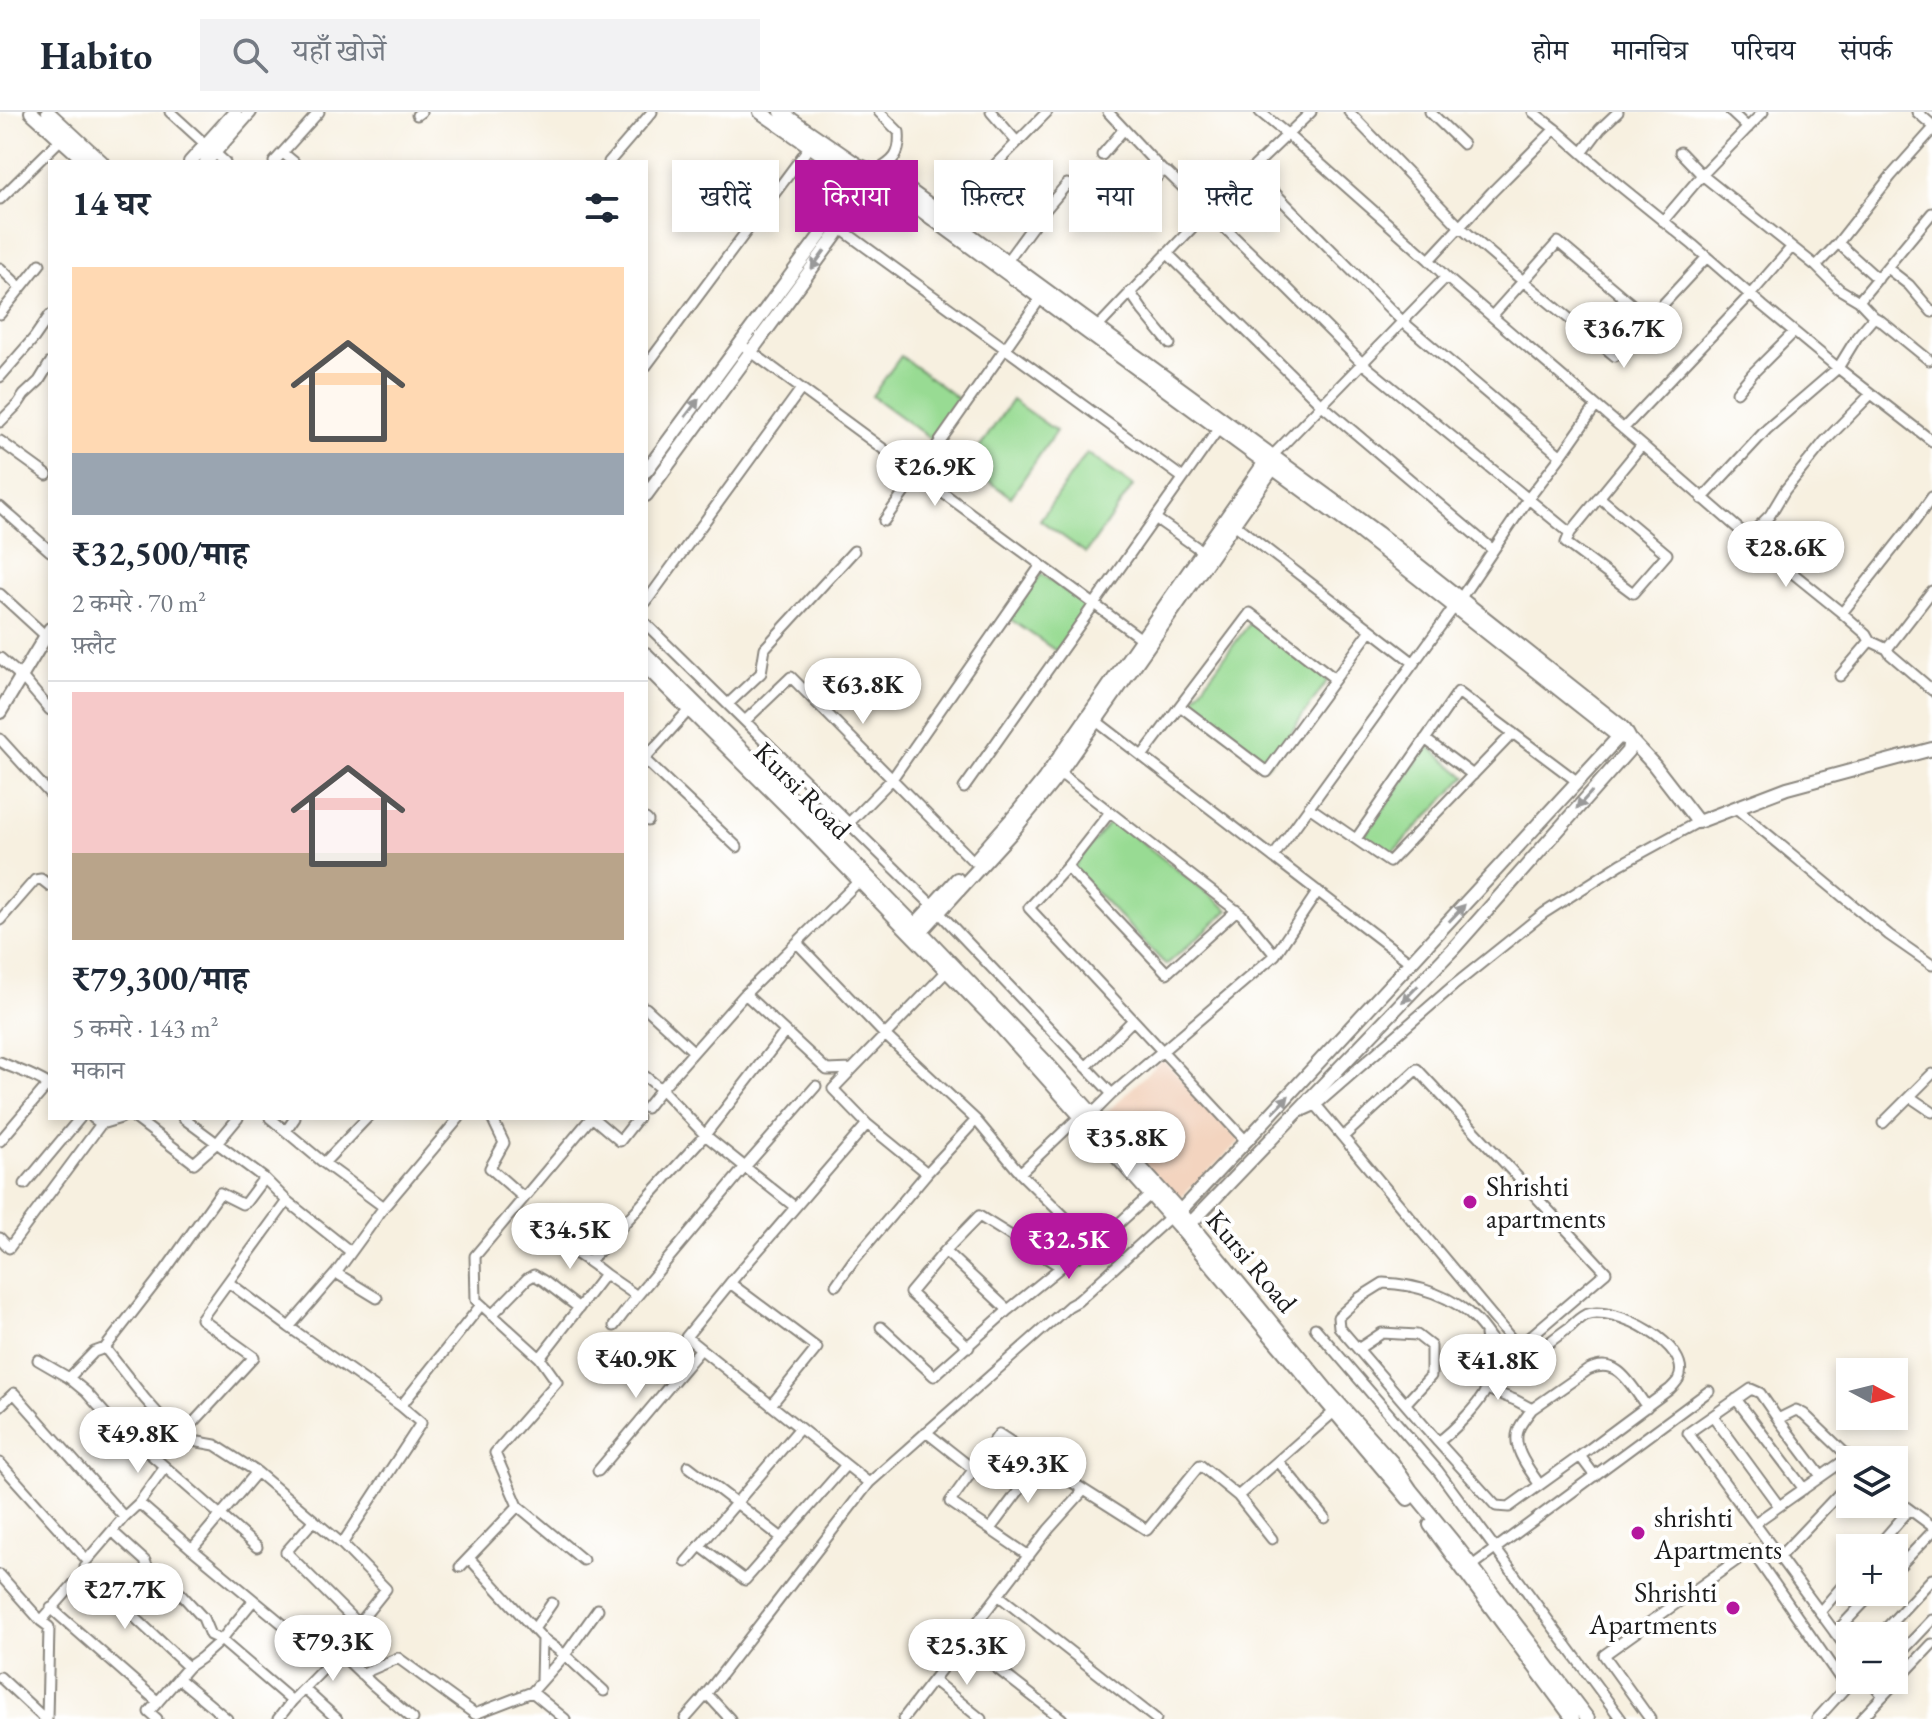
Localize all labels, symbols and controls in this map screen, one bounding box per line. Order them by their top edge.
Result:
search box [200,19,760,91]
text: Habito [40,31,152,80]
text: यहाँ खोजें [292,31,386,70]
text: होम [1532,32,1568,68]
text: मानचित्र [1612,32,1688,68]
text: परिचय [1732,32,1795,68]
text: संपर्क [1839,32,1892,68]
icon: search [228,33,272,77]
chip: खरीदें [672,160,779,232]
chip: किराया [795,160,918,232]
chip: फ़िल्टर [934,160,1053,232]
chip: नया [1069,160,1162,232]
chip: फ़्लैट [1178,160,1280,232]
text: 14 घर [72,181,150,225]
icon: filters [580,186,624,230]
one-way arrow [810,249,826,271]
pin: ₹36.7K [1559,302,1689,370]
text: ₹36.7K [1583,311,1665,345]
icon: home [276,319,420,463]
one-way arrow [684,398,700,419]
pin: ₹26.9K [870,440,1000,508]
text: ₹26.9K [894,449,976,483]
pin: ₹28.6K [1721,521,1851,589]
text: ₹28.6K [1745,530,1827,564]
text: ₹32,500/माह [72,531,248,575]
text: 2 कमरे · 70 m² [72,586,206,620]
text: फ़्लैट [72,628,115,662]
pin: ₹63.8K [798,658,928,726]
text: ₹63.8K [822,667,904,701]
street label: Kursi Road [747,734,860,847]
icon: home [276,744,420,888]
one-way arrow [1576,790,1593,810]
one-way arrow [1448,904,1466,923]
text: ₹79,300/माह [72,956,248,1000]
one-way arrow [1401,984,1419,1003]
text: 5 कमरे · 143 m² [72,1011,219,1045]
text: मकान [72,1053,125,1087]
one-way arrow [1271,1095,1289,1114]
pin: ₹35.8K [1062,1111,1192,1179]
text: ₹35.8K [1086,1120,1168,1154]
place label: Shrishti apartments [1486,1168,1606,1236]
marker: Shrishti apartments [1461,1193,1479,1211]
street label: Kursi Road [1199,1202,1306,1320]
pin: ₹34.5K [505,1203,635,1271]
text: ₹34.5K [529,1212,611,1246]
pin: ₹32.5K [1004,1213,1134,1281]
text: ₹32.5K [1028,1222,1110,1256]
pin: ₹40.9K [571,1332,701,1400]
pin: ₹41.8K [1433,1334,1563,1402]
text: ₹40.9K [595,1341,677,1375]
text: ₹41.8K [1457,1343,1539,1377]
north arrow [1836,1358,1908,1430]
map controls [1836,1358,1908,1694]
pin: ₹49.8K [73,1407,203,1475]
text: ₹49.8K [97,1416,179,1450]
pin: ₹49.3K [963,1437,1093,1505]
text: ₹49.3K [987,1446,1069,1480]
button: layers [1836,1446,1908,1518]
place label: shrishti Apartments [1653,1499,1782,1567]
marker: shrishti Apartments [1629,1524,1647,1542]
button: + [1836,1534,1908,1606]
pin: ₹27.7K [60,1563,190,1631]
text: ₹27.7K [84,1572,166,1606]
place label: Shrishti Apartments [1588,1574,1717,1642]
marker: Shrishti Apartments [1724,1599,1742,1617]
pin: ₹79.3K [268,1615,398,1683]
pin: ₹25.3K [902,1619,1032,1687]
button: − [1836,1622,1908,1694]
text: ₹79.3K [292,1624,374,1658]
text: ₹25.3K [926,1628,1008,1662]

